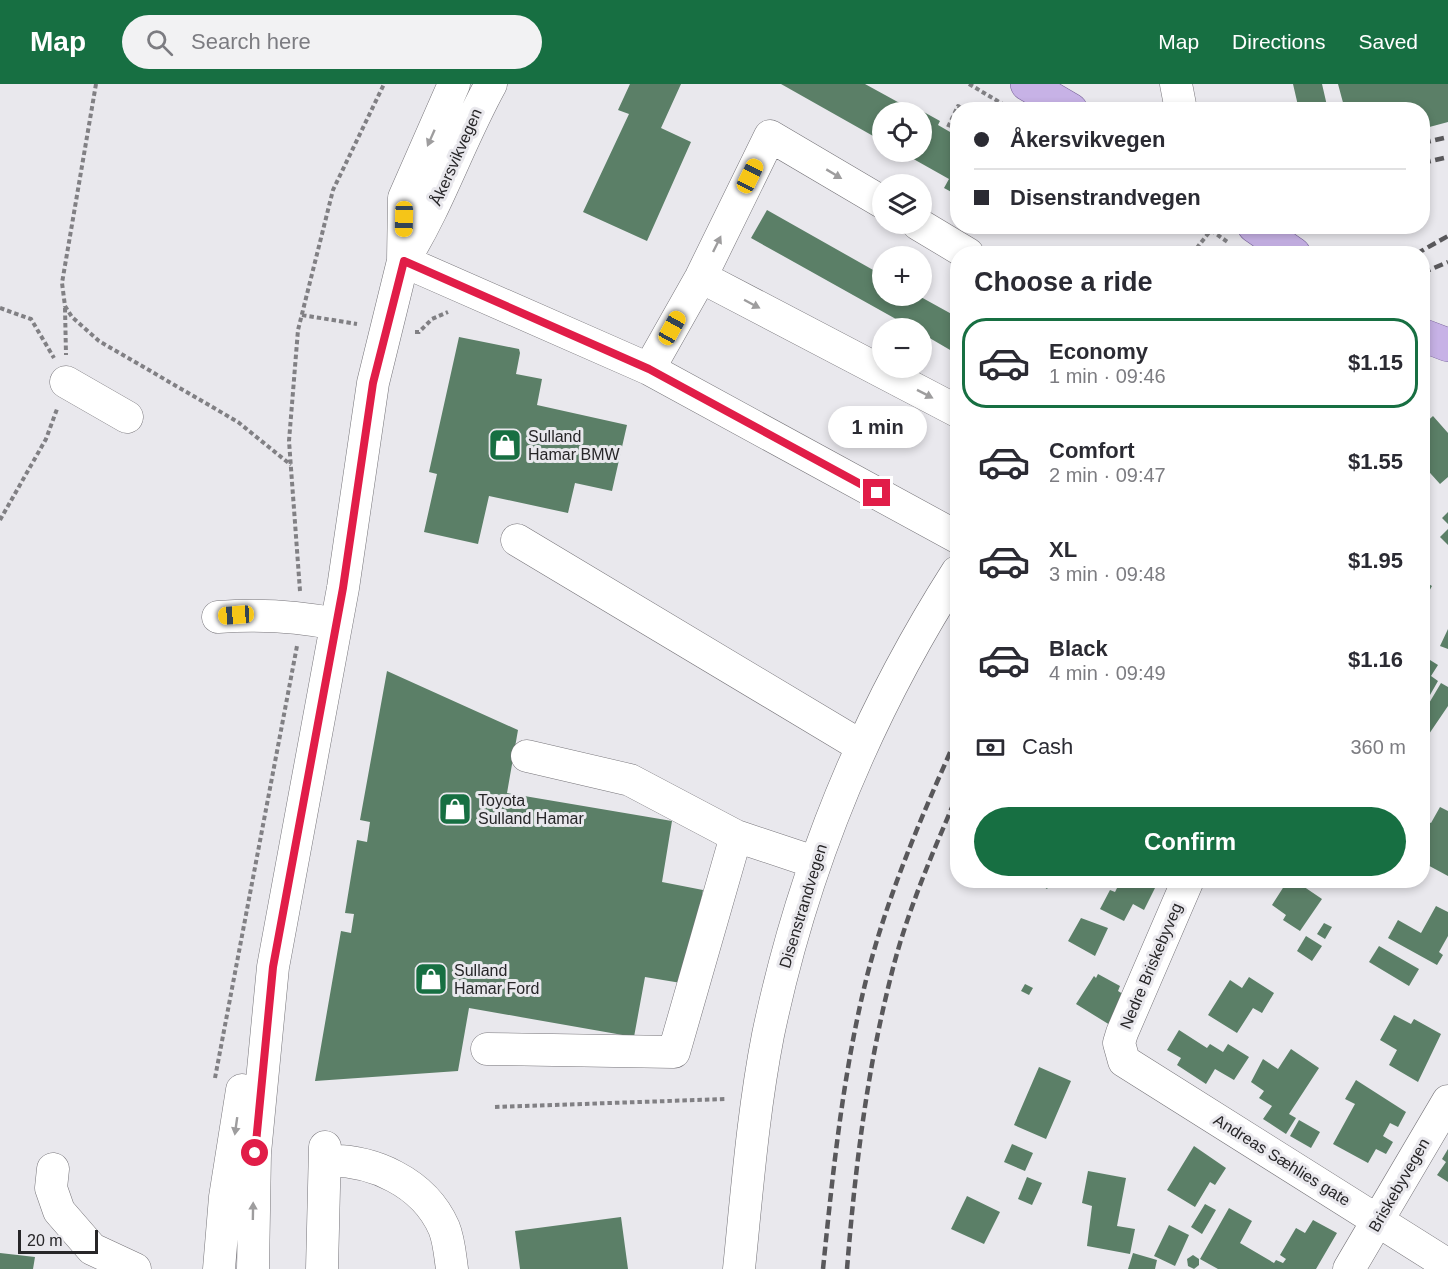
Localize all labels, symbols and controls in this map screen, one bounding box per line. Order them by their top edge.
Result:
search box [122,15,542,69]
text: Map [30,26,86,57]
icon: search [143,26,176,59]
text: Search here [191,29,311,54]
text: Map [1158,30,1199,53]
text: Directions [1232,30,1325,53]
text: Saved [1358,30,1418,53]
map controls [872,102,932,378]
button: locate [872,102,932,162]
street label: Åkersvikvegen [426,106,485,208]
text: Åkersvikvegen [1010,127,1165,152]
one-way arrow [426,129,436,147]
car [734,156,766,196]
one-way arrow [826,168,842,179]
button: layers [872,174,932,234]
text: Disenstrandvegen [1010,185,1201,210]
car [395,201,413,237]
one-way arrow [711,235,721,253]
button: + [872,246,932,306]
text: Choose a ride [974,267,1153,297]
one-way arrow [744,299,761,309]
car [655,308,689,348]
button: − [872,318,932,378]
icon: car [977,336,1031,390]
text: Economy [1049,339,1148,364]
text: $1.15 [1348,350,1403,375]
text: 1 min · 09:46 [1049,365,1166,387]
one-way arrow [917,389,934,399]
callout: 1 min [828,406,926,448]
text: 1 min [851,416,904,438]
shop icon: Sulland Hamar BMW [487,427,523,463]
place label: Sulland Hamar BMW [528,428,620,463]
icon: car [977,435,1031,489]
text: Comfort [1049,438,1135,463]
text: $1.55 [1348,449,1403,474]
text: 2 min · 09:47 [1049,464,1166,486]
route end [863,479,890,506]
icon: car [977,534,1031,588]
text: XL [1049,537,1077,562]
text: $1.95 [1348,548,1403,573]
text: 3 min · 09:48 [1049,563,1166,585]
car [217,605,255,625]
icon: car [977,633,1031,687]
text: Black [1049,636,1108,661]
text: $1.16 [1348,647,1403,672]
text: 4 min · 09:49 [1049,662,1166,684]
icon: cash [974,731,1007,764]
text: Cash [1022,734,1073,759]
text: 360 m [1350,736,1406,758]
shop icon: Toyota Sulland Hamar [437,791,473,827]
place label: Toyota Sulland Hamar [478,792,585,827]
button: Confirm [974,807,1406,876]
street label: Disenstrandvegen [776,842,830,970]
street label: Nedre Briskebyveg [1117,900,1185,1032]
shop icon: Sulland Hamar Ford [413,961,449,997]
place label: Sulland Hamar Ford [454,962,539,997]
street label: Andreas Sæhlies gate [1211,1111,1353,1209]
one-way arrow [232,1117,241,1136]
street label: Briskebyvegen [1365,1135,1433,1235]
route start [241,1139,268,1166]
one-way arrow [248,1201,258,1220]
scale bar [18,1227,98,1254]
text: 20 m [27,1232,63,1249]

